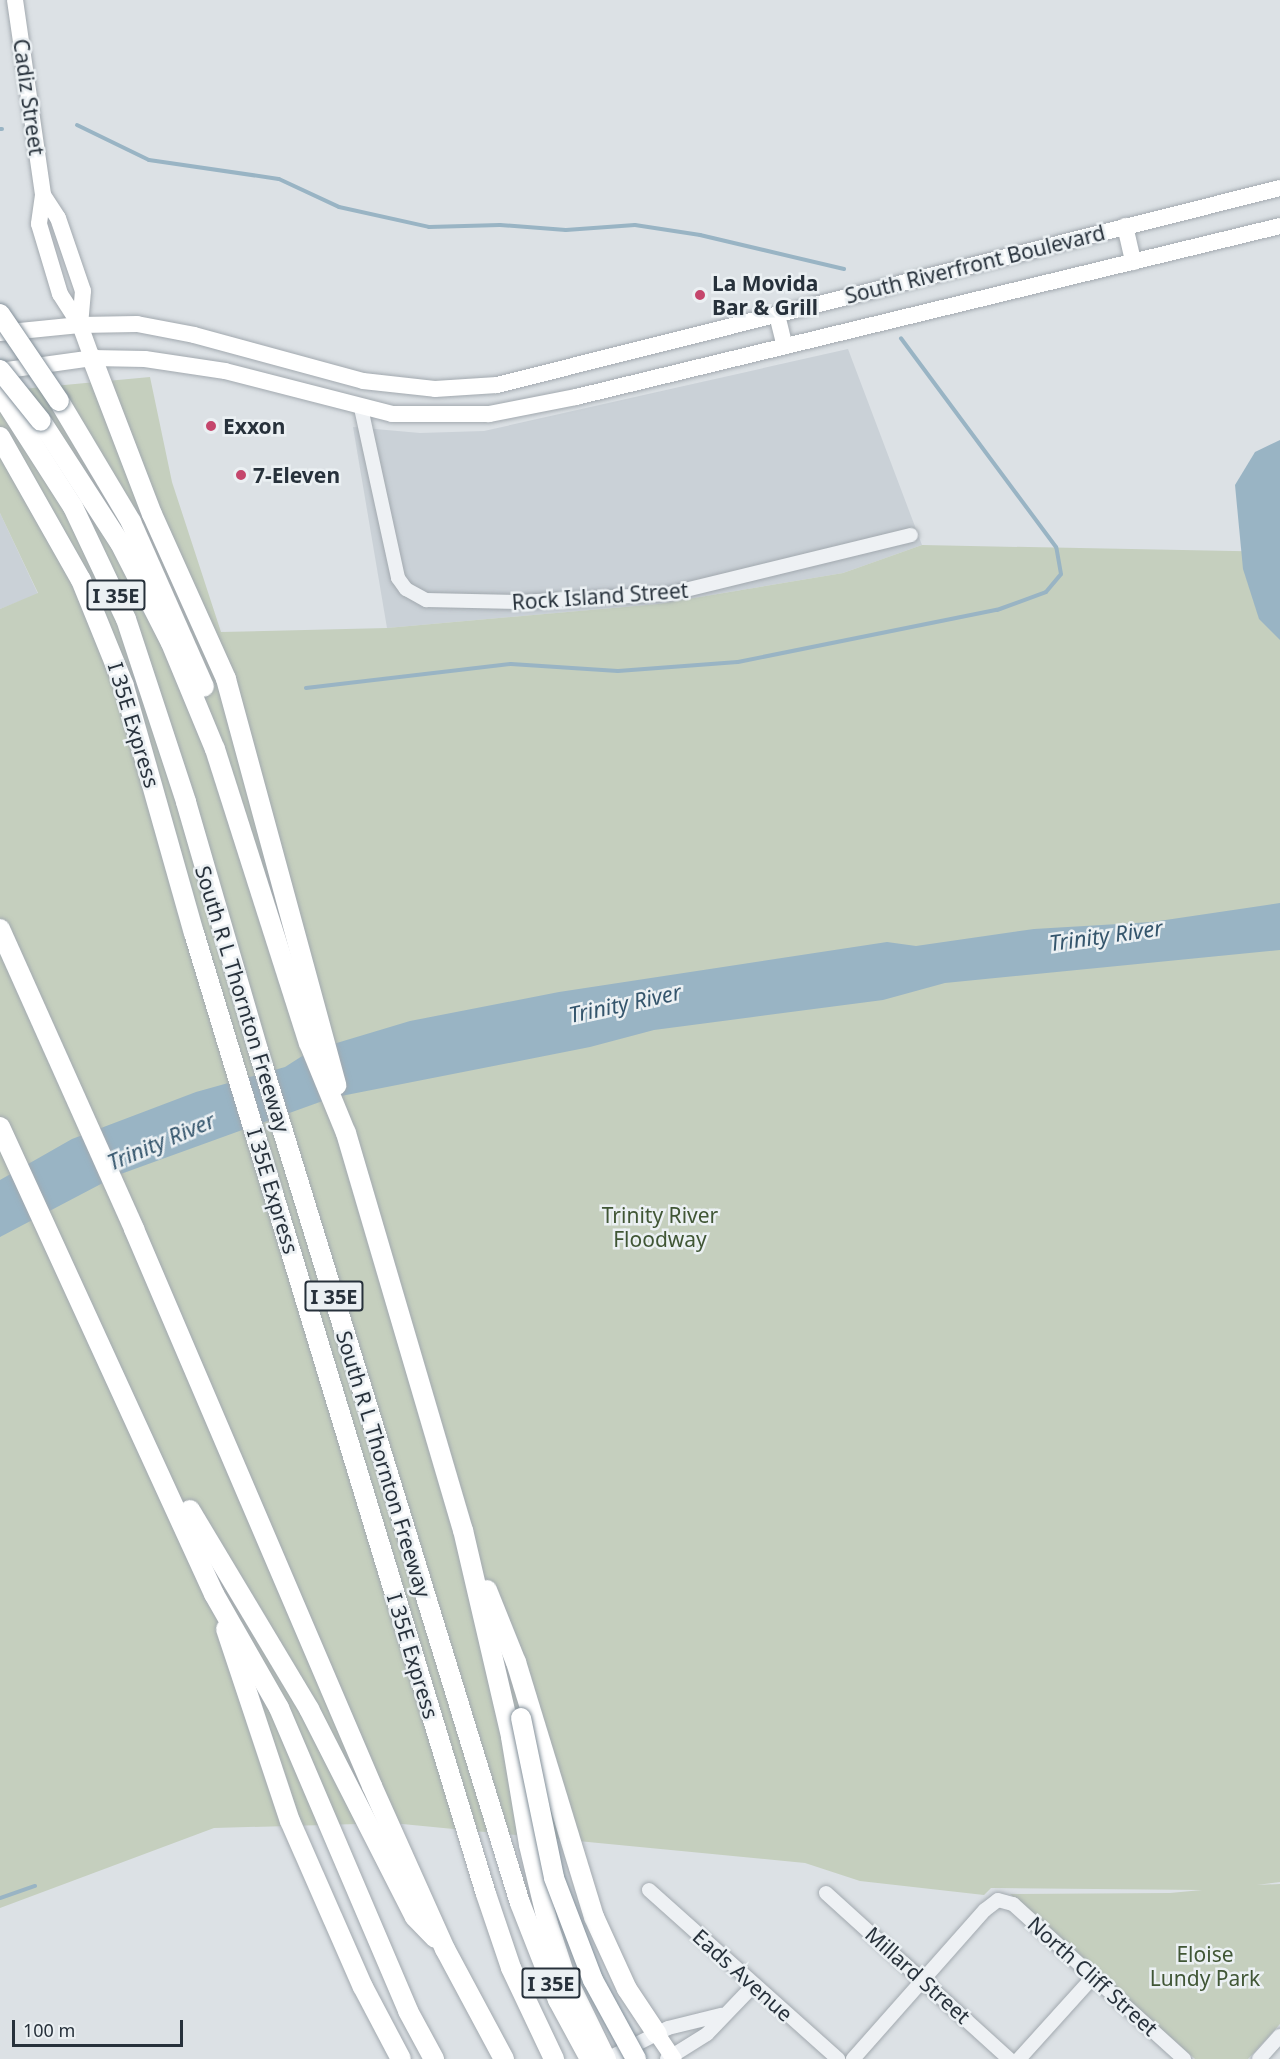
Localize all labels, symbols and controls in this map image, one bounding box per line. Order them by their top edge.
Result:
street label: Cadiz Street [8,37,50,157]
street label: South Riverfront Boulevard [842,219,1108,309]
place label: La Movida Bar & Grill [712,270,818,320]
marker: La Movida Bar & Grill [693,288,707,302]
place label: Exxon [223,413,285,439]
marker: Exxon [204,419,218,433]
place label: 7-Eleven [253,462,340,488]
marker: 7-Eleven [234,468,248,482]
street label: Rock Island Street [511,577,689,615]
road number: I 35E [86,578,146,612]
street label: I 35E Express [103,659,165,791]
street label: South R L Thornton Freeway [190,863,296,1135]
water label: Trinity River [1048,914,1164,956]
water label: Trinity River [566,978,684,1028]
water label: Trinity River [103,1107,219,1175]
street label: I 35E Express [242,1125,304,1257]
park label: Trinity River Floodway [602,1202,718,1252]
road number: I 35E [304,1279,364,1313]
street label: South R L Thornton Freeway [331,1328,437,1600]
street label: I 35E Express [382,1590,444,1722]
street label: North Cliff Street [1023,1911,1163,2041]
street label: Millard Street [860,1921,976,2029]
street label: Eads Avenue [688,1924,798,2026]
park label: Eloise Lundy Park [1150,1941,1260,1991]
road number: I 35E [521,1966,581,2000]
scale bar [15,2008,186,2046]
text: 100 m [23,2018,75,2042]

